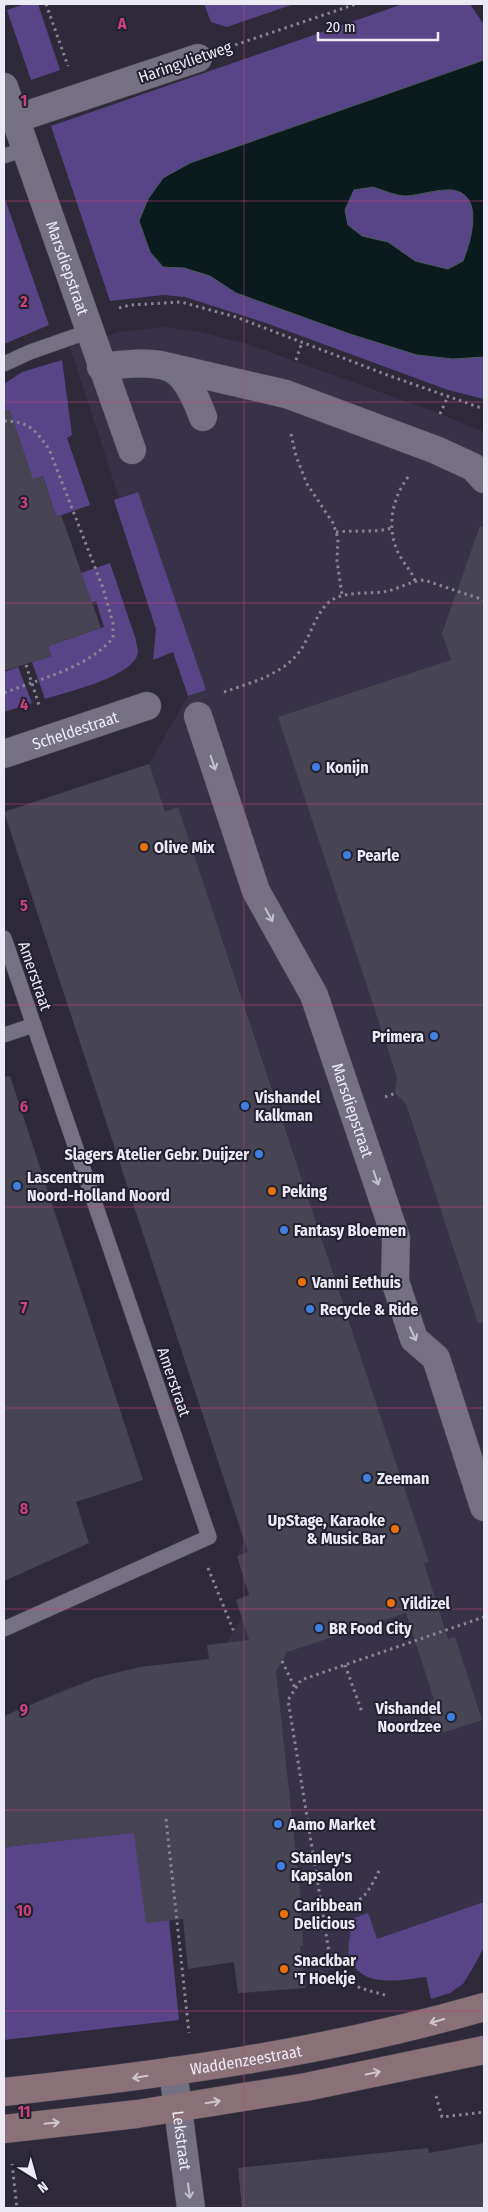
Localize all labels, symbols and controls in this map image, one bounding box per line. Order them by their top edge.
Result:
scale bar [318,10,438,42]
text: A [117,14,127,33]
text: 20 m [326,18,356,36]
street label: Haringvlietweg [136,37,235,87]
text: 1 [21,91,27,110]
street label: Marsdiepstraat [43,218,93,318]
text: 2 [19,292,28,311]
text: 3 [19,493,28,512]
text: 4 [20,695,28,714]
street label: Scheldestraat [30,707,121,753]
one-way arrow [209,754,219,770]
place label: Konijn [326,758,369,777]
marker: Konijn [310,761,322,773]
place label: Olive Mix [154,838,215,857]
marker: Olive Mix [138,841,150,853]
place label: Pearle [357,846,399,865]
marker: Pearle [341,849,353,861]
text: 5 [20,896,28,915]
one-way arrow [264,907,274,922]
street label: Amerstraat [14,939,56,1014]
place label: Primera [372,1027,424,1046]
marker: Primera [428,1030,440,1042]
street label: Marsdiepstraat [328,1060,378,1161]
place label: Vishandel Kalkman [254,1088,321,1125]
text: 6 [20,1097,28,1116]
marker: Vishandel Kalkman [239,1100,251,1112]
place label: Slagers Atelier Gebr. Duijzer [64,1145,249,1164]
marker: Slagers Atelier Gebr. Duijzer [253,1148,265,1160]
place label: Lascentrum Noord-Holland Noord [27,1168,170,1205]
one-way arrow [371,1170,381,1186]
marker: Lascentrum Noord-Holland Noord [11,1180,23,1192]
place label: Peking [282,1182,327,1201]
marker: Peking [266,1185,278,1197]
place label: Fantasy Bloemen [294,1221,406,1240]
marker: Fantasy Bloemen [278,1224,290,1236]
place label: Vanni Eethuis [311,1273,401,1292]
marker: Vanni Eethuis [296,1276,308,1288]
text: 7 [21,1298,28,1317]
place label: Recycle & Ride [320,1300,418,1319]
marker: Recycle & Ride [304,1303,316,1315]
one-way arrow [409,1326,419,1341]
street label: Amerstraat [153,1345,195,1420]
place label: Zeeman [377,1469,429,1488]
marker: Zeeman [361,1472,373,1484]
text: 8 [20,1499,29,1518]
place label: UpStage, Karaoke & Music Bar [268,1511,385,1548]
marker: UpStage, Karaoke & Music Bar [389,1523,401,1535]
place label: Yildizel [400,1594,451,1613]
marker: Yildizel [385,1597,397,1609]
place label: BR Food City [329,1619,412,1638]
marker: BR Food City [313,1622,325,1634]
place label: Vishandel Noordzee [375,1699,442,1736]
text: 9 [20,1700,28,1719]
marker: Vishandel Noordzee [445,1711,457,1723]
place label: Aamo Market [287,1815,376,1834]
marker: Aamo Market [272,1818,284,1830]
place label: Stanley's Kapsalon [291,1848,353,1885]
marker: Stanley's Kapsalon [275,1860,287,1872]
place label: Caribbean Delicious [294,1896,362,1933]
text: 10 [16,1901,32,1920]
marker: Caribbean Delicious [278,1908,290,1920]
place label: Snackbar 'T Hoekje [294,1951,356,1988]
marker: Snackbar 'T Hoekje [278,1963,290,1975]
one-way arrow [430,2016,446,2026]
street label: Waddenzeestraat [189,2041,304,2078]
one-way arrow [365,2068,381,2077]
one-way arrow [133,2072,149,2082]
one-way arrow [205,2097,221,2107]
text: 11 [17,2102,31,2121]
street label: Lekstraat [169,2109,196,2172]
one-way arrow [44,2118,60,2128]
north arrow [10,2152,60,2202]
text: N [34,2178,51,2196]
one-way arrow [184,2182,194,2198]

